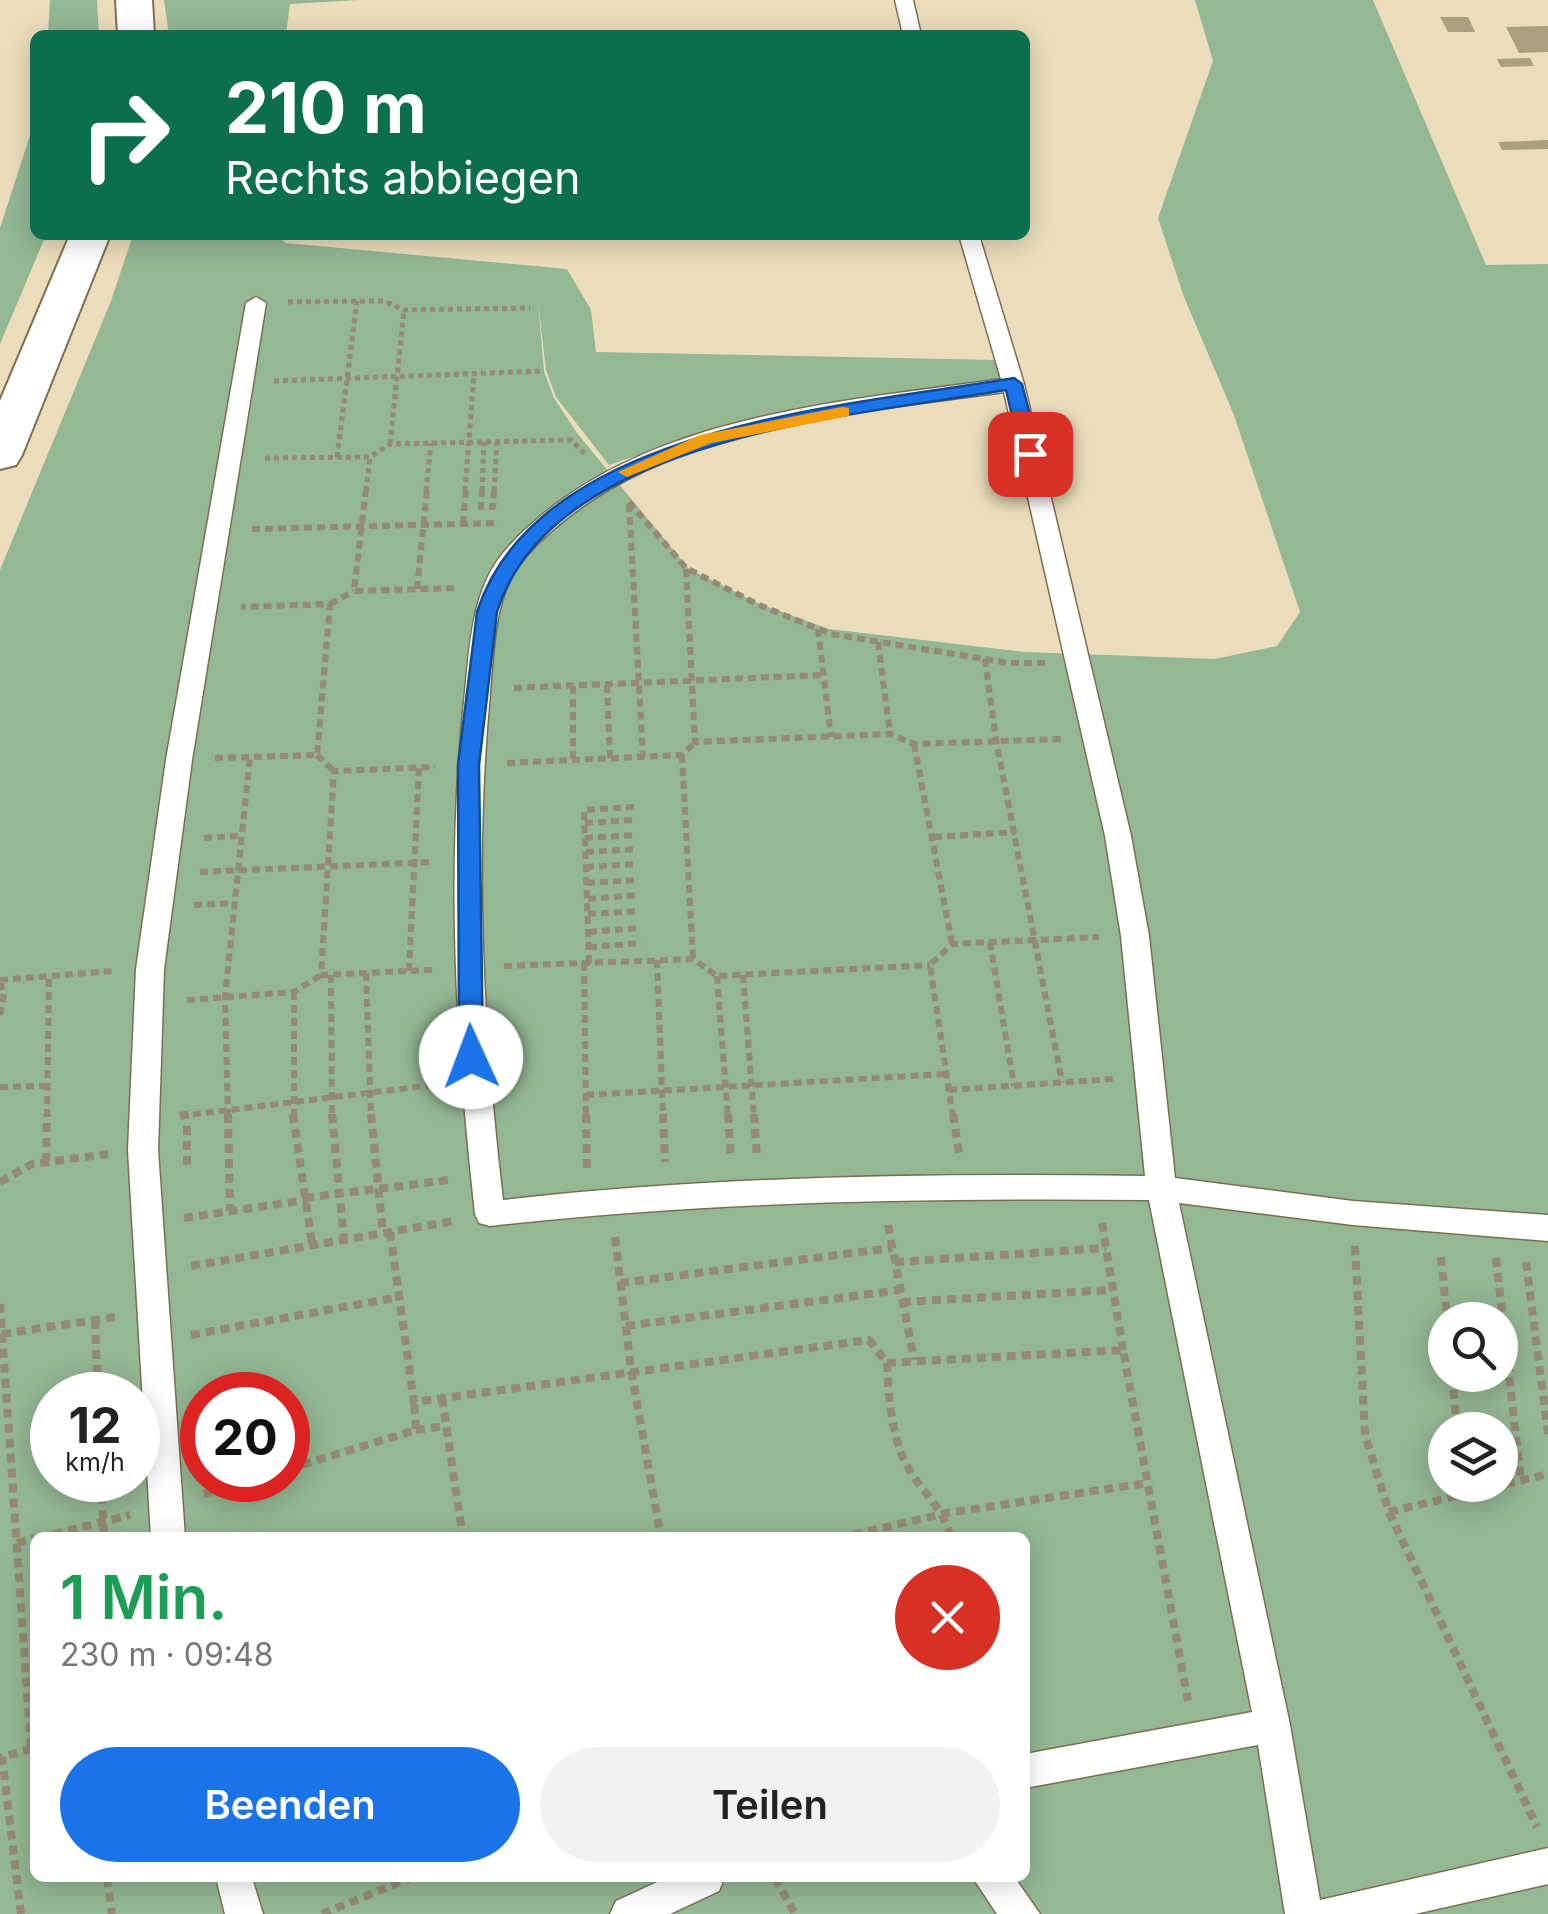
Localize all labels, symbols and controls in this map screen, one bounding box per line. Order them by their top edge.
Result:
text: 210 m [225,65,427,150]
icon: right [60,70,190,200]
text: Rechts abbiegen [225,150,580,205]
pin [988,412,1073,497]
icon: arrive [1003,427,1058,482]
position arrow [419,1005,523,1109]
map controls [1428,1302,1518,1502]
button: search [1428,1302,1518,1392]
speed limit sign: 20 [180,1372,310,1502]
text: 12 [68,1395,122,1455]
button: layers [1428,1412,1518,1502]
text: km/h [65,1447,125,1477]
text: 1 Min. [60,1561,227,1633]
button: close [895,1565,1000,1670]
text: 230 m · 09:48 [60,1635,273,1674]
button: Beenden [60,1747,520,1862]
button: Teilen [540,1747,1000,1862]

